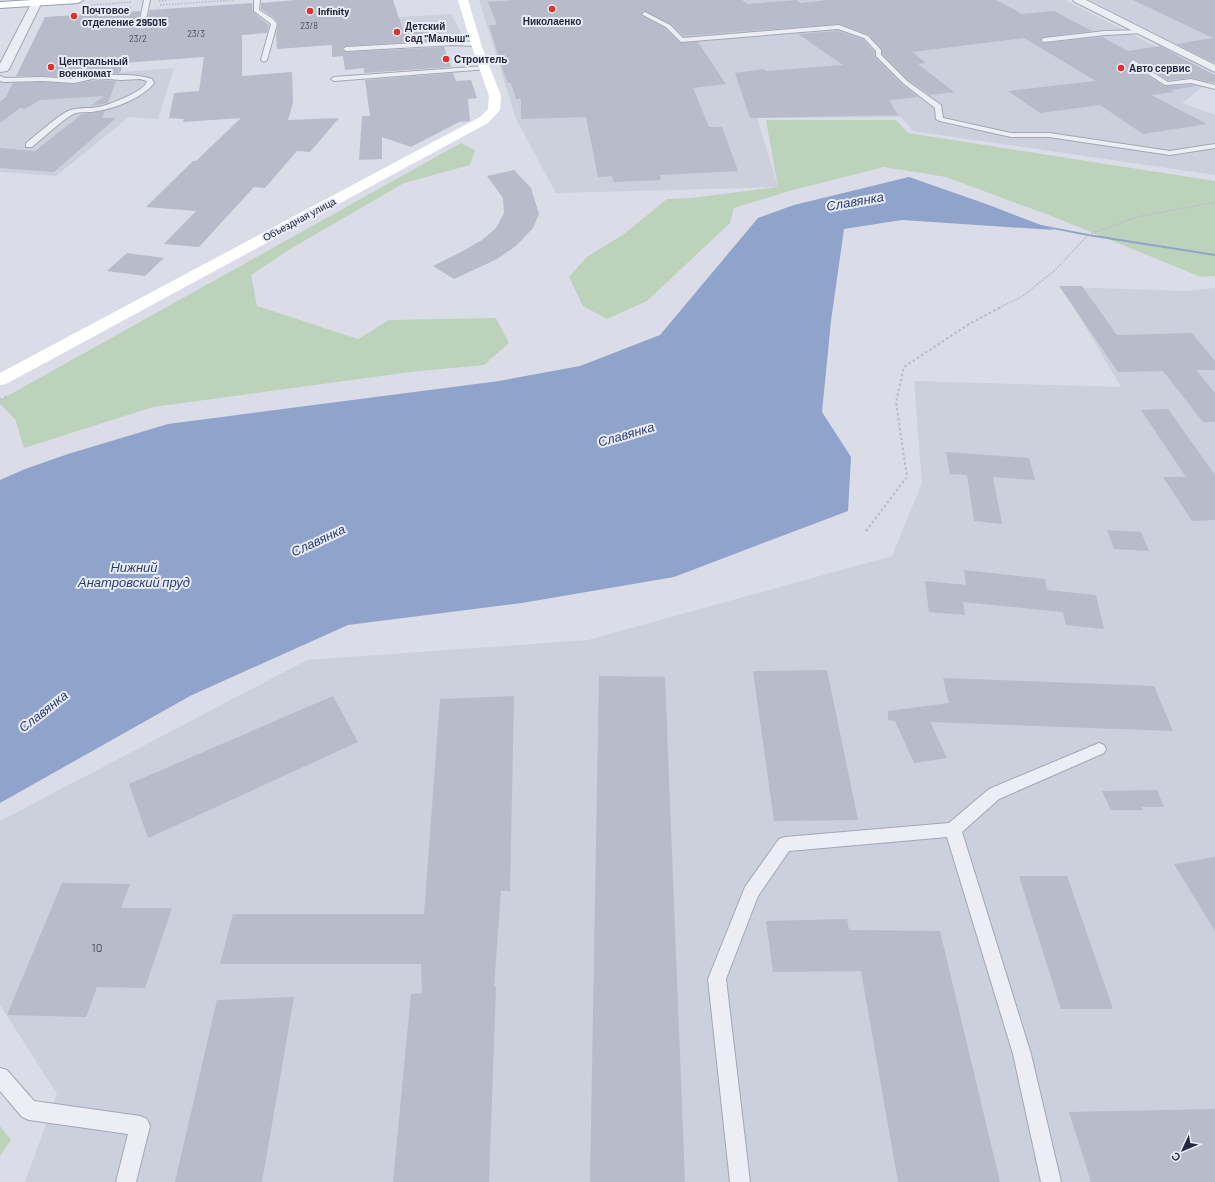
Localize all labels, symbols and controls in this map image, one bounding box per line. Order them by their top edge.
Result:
place label: Почтовое отделение 295015 [82,4,167,28]
marker: Николаенко [547,4,557,14]
place label: Infinity [318,5,349,17]
marker: Infinity [305,6,315,16]
marker: Почтовое отделение 295015 [69,11,79,21]
place label: Николаенко [523,15,581,27]
house number: 23/8 [300,20,318,31]
place label: Детский сад "Малыш" [405,20,469,44]
marker: Детский сад "Малыш" [392,27,402,37]
house number: 23/3 [187,28,205,39]
house number: 23/2 [129,33,147,44]
place label: Строитель [454,53,507,65]
marker: Строитель [441,54,451,64]
place label: Центральный военкомат [59,55,128,79]
marker: Центральный военкомат [46,62,56,72]
place label: Авто сервис [1129,62,1191,74]
marker: Авто сервис [1116,63,1126,73]
water label: Славянка [825,188,885,214]
street label: Объездная улица [260,194,338,243]
water label: Славянка [596,418,656,450]
water label: Славянка [288,521,348,559]
water label: Нижний Анатровский пруд [77,559,190,590]
water label: Славянка [15,687,71,735]
house number: 10 [92,940,102,954]
north arrow [1163,1130,1203,1170]
text: С [1168,1150,1183,1165]

